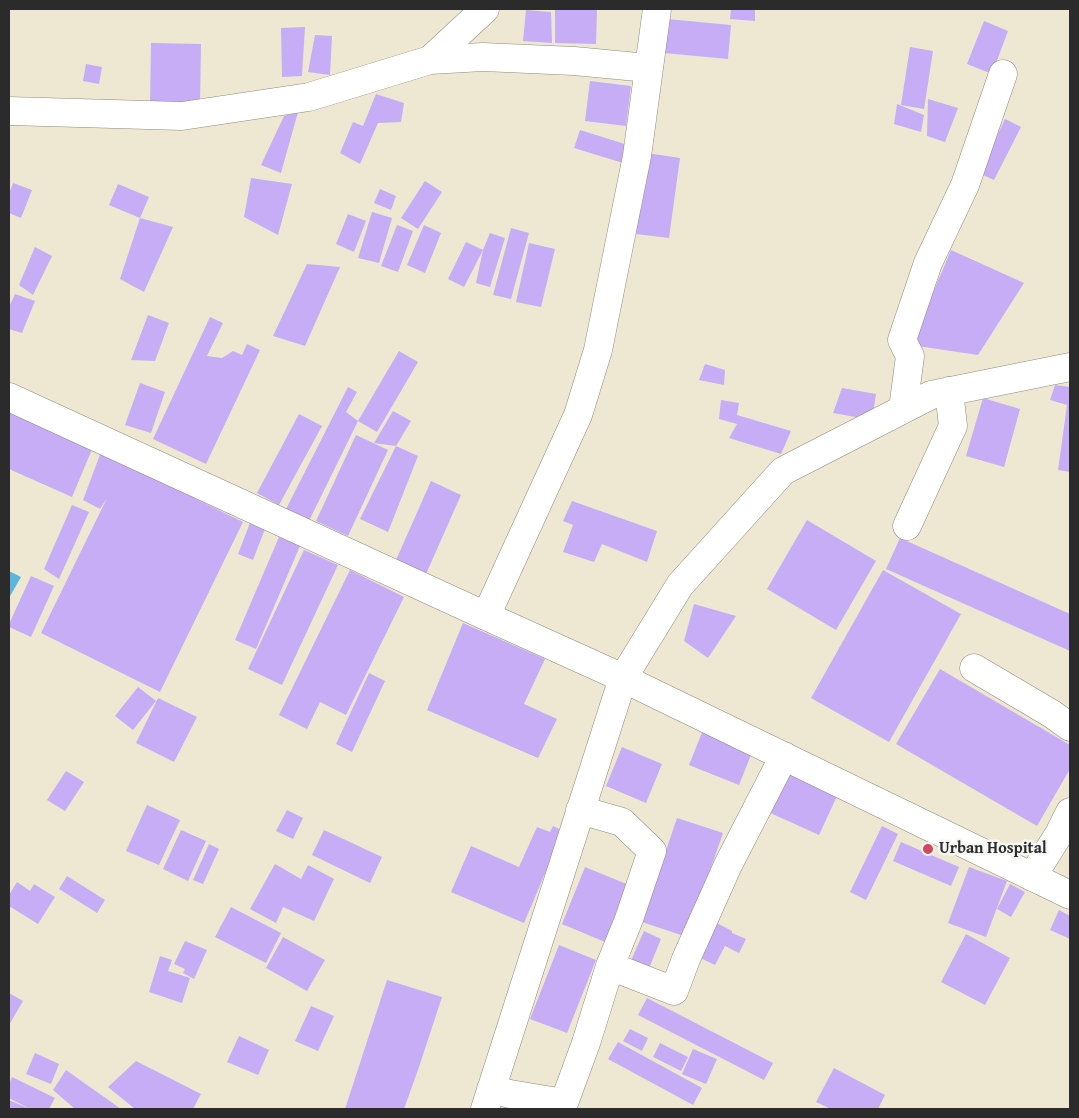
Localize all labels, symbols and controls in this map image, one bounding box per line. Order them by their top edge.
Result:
place label: Urban Hospital [939,839,1047,859]
marker: Urban Hospital [921,842,935,856]

